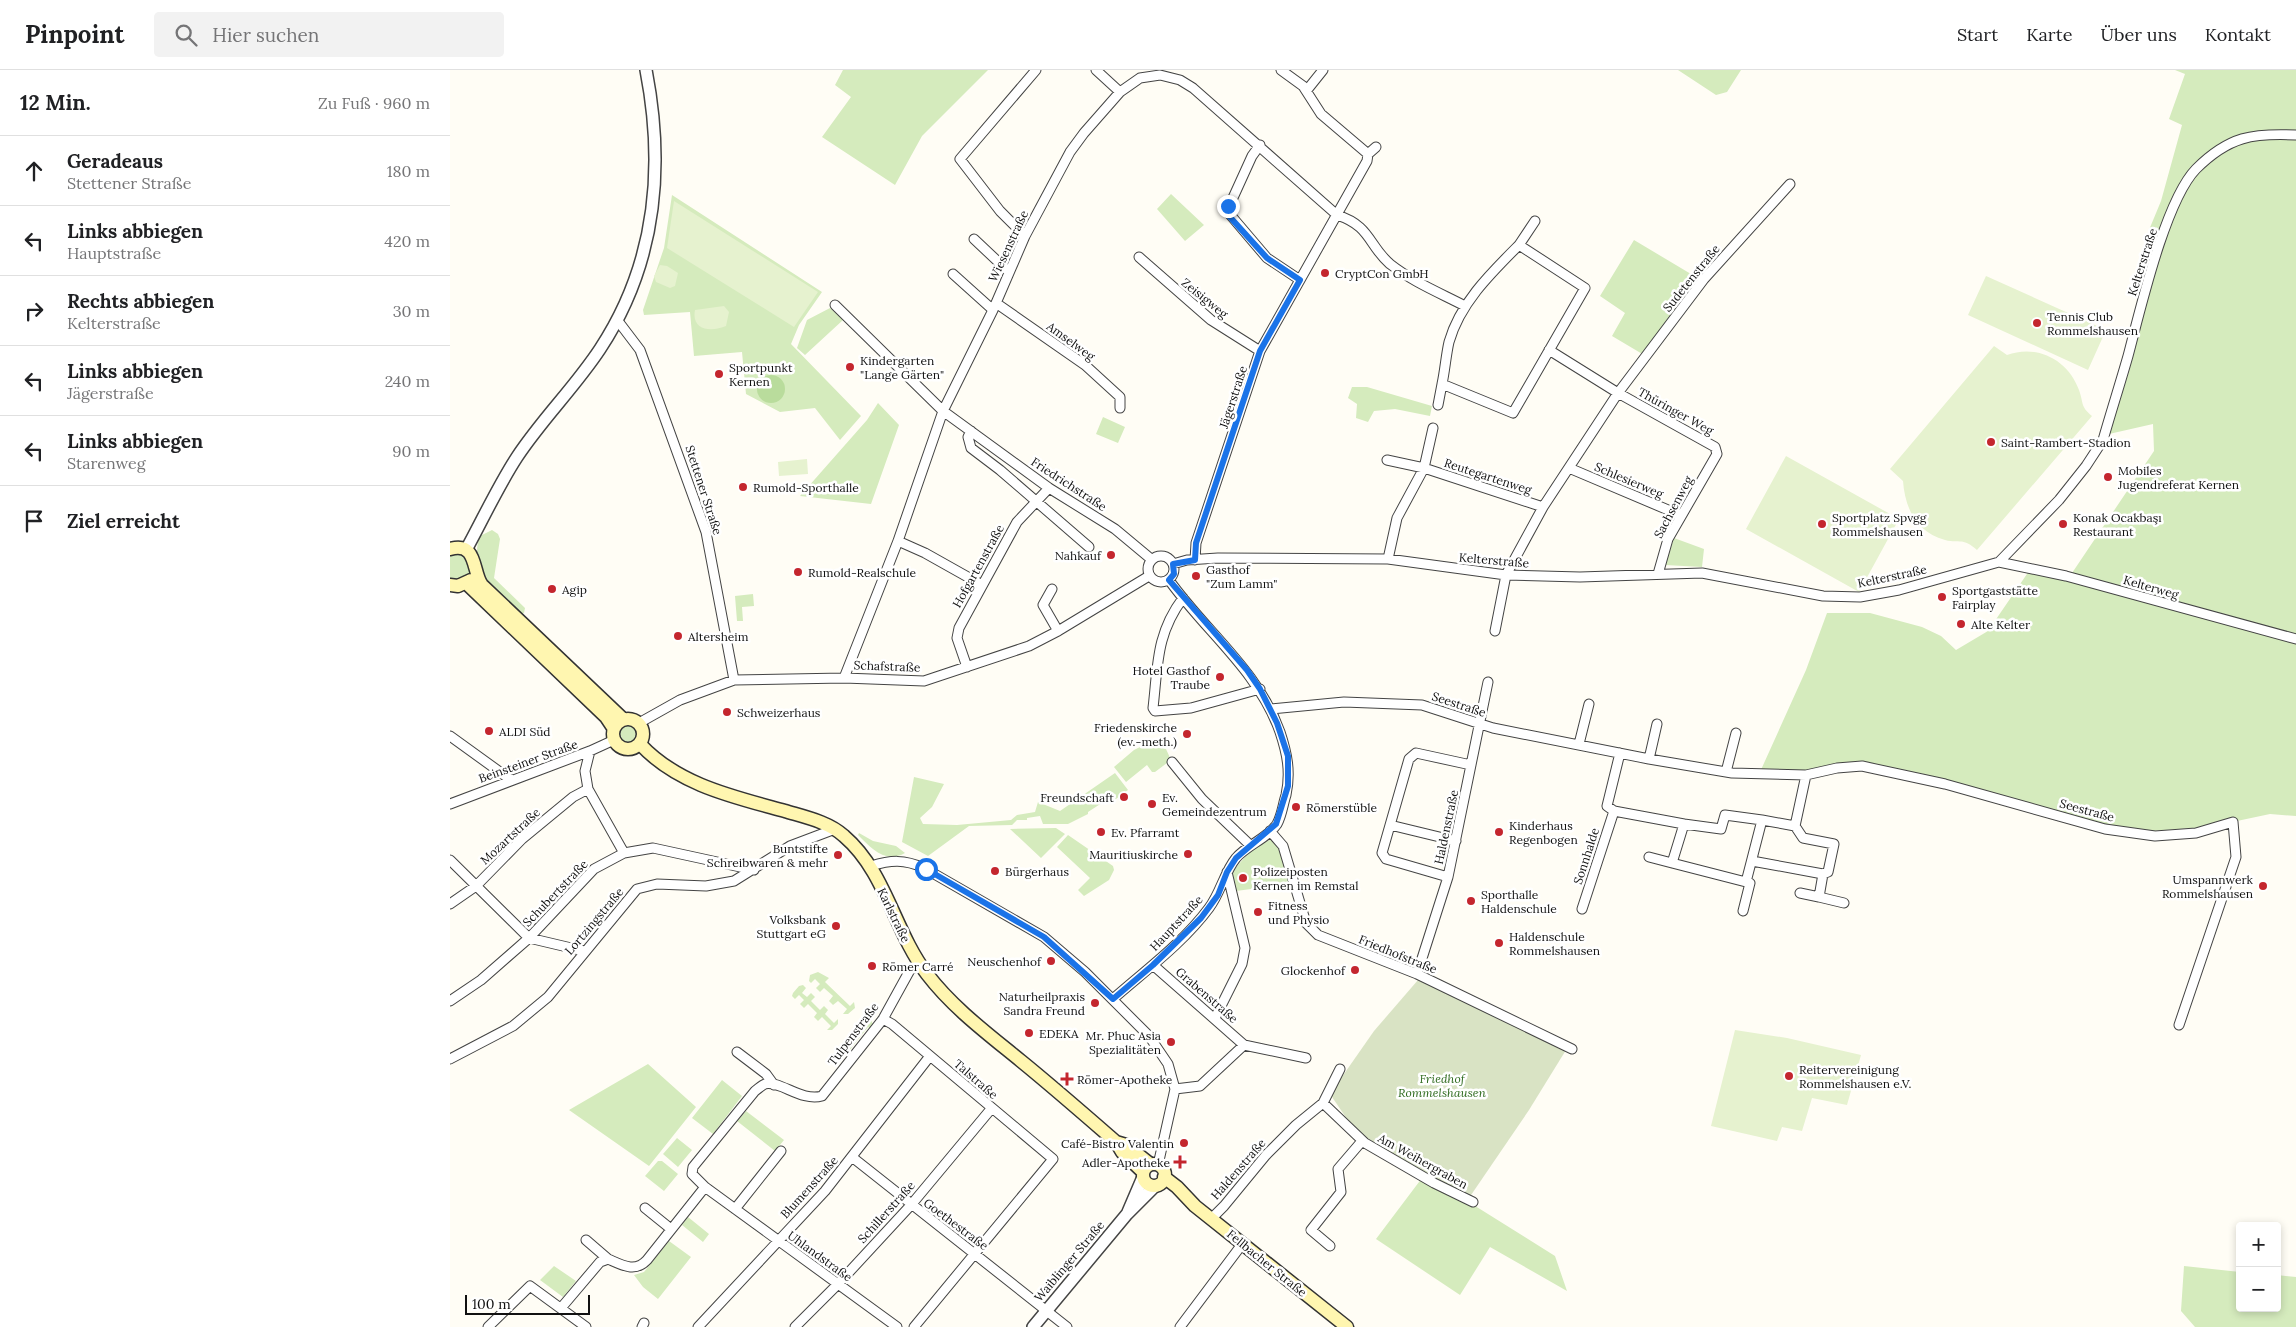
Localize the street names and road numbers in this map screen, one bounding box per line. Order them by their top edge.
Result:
street label: Wiesenstraße [985,207,1031,284]
street label: Kelterstraße [2124,226,2160,298]
street label: Sudetenstraße [1659,241,1723,315]
street label: Zeisigweg [1179,275,1232,322]
street label: Amselweg [1043,318,1098,364]
street label: Jägerstraße [1216,363,1250,431]
street label: Thüringer Weg [1636,384,1717,438]
street label: Stettener Straße [682,443,726,537]
street label: Friedrichstraße [1028,454,1110,514]
street label: Reutegartenweg [1442,455,1534,497]
street label: Schlesierweg [1592,459,1666,501]
street label: Sachsenweg [1650,473,1696,541]
street label: Hofgartenstraße [949,521,1007,610]
street label: Kelterstraße [1458,549,1530,571]
street label: Kelterstraße [1856,561,1928,591]
street label: Kelterweg [2122,572,2181,602]
street label: Schafstraße [853,657,921,675]
street label: Seestraße [1430,688,1488,720]
street label: Beinsteiner Straße [476,736,580,786]
street label: Haldenstraße [1431,788,1461,866]
street label: Seestraße [2058,796,2116,825]
street label: Mozartstraße [477,804,543,868]
street label: Sonnhalde [1570,825,1602,886]
street label: Schubertstraße [519,856,591,930]
street label: Lortzingstraße [561,884,627,958]
street label: Karlstraße [874,885,914,945]
street label: Hauptstraße [1146,892,1206,954]
street label: Friedhofstraße [1357,931,1440,977]
street label: Grabenstraße [1173,964,1241,1026]
street label: Tulpenstraße [824,999,882,1068]
street label: Talstraße [951,1056,1001,1102]
street label: Am Weihergraben [1375,1130,1470,1192]
street label: Haldenstraße [1207,1135,1269,1203]
street label: Blumenstraße [777,1152,841,1221]
street label: Schillerstraße [854,1178,918,1246]
street label: Goethestraße [921,1195,992,1253]
street label: Waiblinger Straße [1031,1217,1107,1304]
street label: Fellbacher Straße [1224,1226,1310,1300]
street label: Uhlandstraße [785,1228,856,1285]

